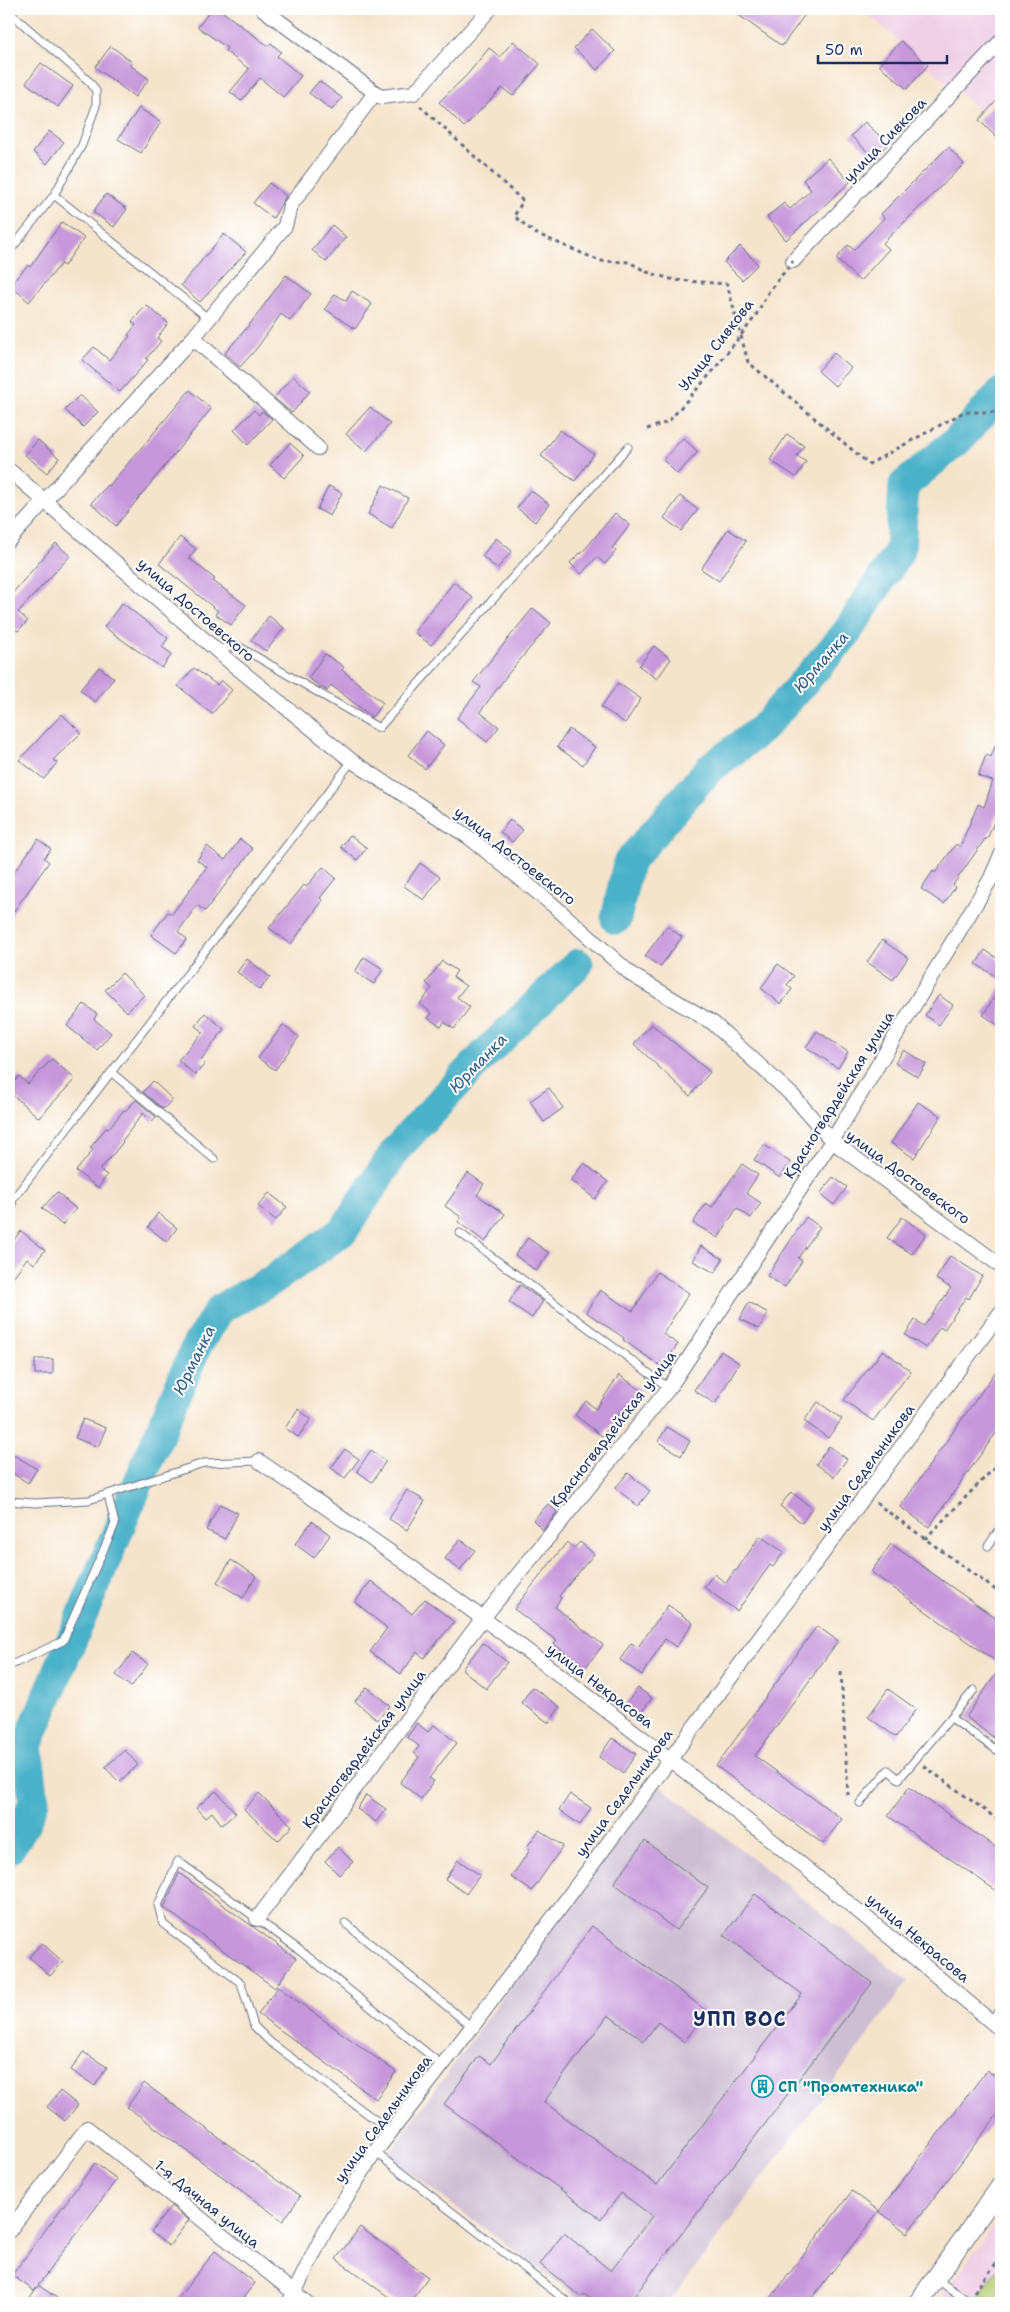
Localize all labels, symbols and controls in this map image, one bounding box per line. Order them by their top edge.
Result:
scale bar [818,32,946,64]
text: 50 m [825,40,863,60]
street label: улица Сивкова [839,93,931,187]
street label: Улица Сивкова [674,294,759,395]
street label: улица Достоевского [133,553,259,667]
water label: Юрманка [789,627,853,697]
street label: улица Достоевского [450,802,580,910]
street label: Красногвардейская улица [779,1007,899,1183]
water label: Юрманка [445,1029,512,1097]
street label: улица Достоевского [842,1125,974,1229]
water label: Юрманка [168,1322,220,1398]
street label: Красногвардейская улица [545,1346,681,1512]
street label: улица Седельникова [813,1400,920,1536]
street label: улица Некрасова [543,1639,658,1733]
street label: Красногвардейская улица [298,1665,431,1832]
street label: улица Седельникова [571,1725,678,1861]
street label: улица Некрасова [862,1889,974,1988]
district label: УПП ВОС [693,2006,787,2032]
street label: улица Седельникова [330,2051,437,2187]
building icon: СП "Промтехника" [750,2075,774,2099]
place label: СП "Промтехника" [778,2077,924,2097]
street label: 1-я Дачная улица [150,2155,264,2253]

